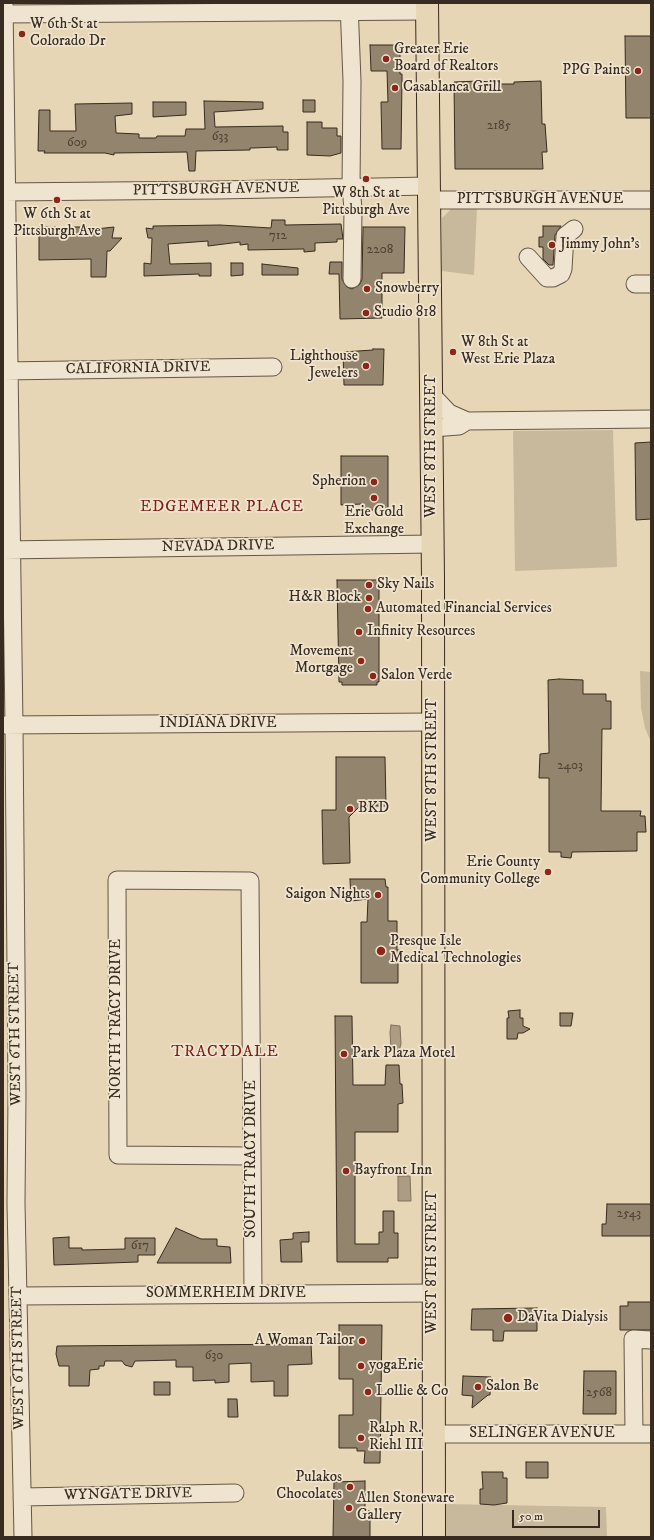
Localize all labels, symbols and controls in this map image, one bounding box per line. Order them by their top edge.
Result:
place label: W 6th St at Colorado Dr [30,16,106,51]
marker: W 6th St at Colorado Dr [17,29,27,39]
place label: Greater Erie Board of Realtors [394,41,498,76]
marker: Greater Erie Board of Realtors [381,54,391,64]
place label: PPG Paints [562,62,630,80]
marker: PPG Paints [633,66,643,76]
place label: Casablanca Grill [403,79,501,97]
marker: Casablanca Grill [390,83,400,93]
house number: 2185 [487,118,511,134]
house number: 633 [212,129,228,145]
house number: 609 [67,135,87,151]
marker: W 8th St at Pittsburgh Ave [361,174,371,184]
street label: PITTSBURGH AVENUE [133,180,299,200]
place label: W 8th St at Pittsburgh Ave [322,185,410,220]
street label: PITTSBURGH AVENUE [457,191,623,209]
marker: W 6th St at Pittsburgh Ave [52,195,62,205]
place label: W 6th St at Pittsburgh Ave [13,206,101,241]
house number: 712 [269,228,287,244]
place label: Jimmy John's [560,236,639,254]
marker: Jimmy John's [547,240,557,250]
house number: 2208 [367,242,393,258]
place label: Snowberry [375,280,439,298]
marker: Snowberry [362,284,372,294]
place label: Studio 818 [374,304,436,322]
marker: Studio 818 [361,308,371,318]
place label: W 8th St at West Erie Plaza [461,334,555,369]
marker: W 8th St at West Erie Plaza [448,347,458,357]
place label: Lighthouse Jewelers [290,348,358,383]
street label: CALIFORNIA DRIVE [65,359,211,379]
marker: Lighthouse Jewelers [361,361,371,371]
street label: WEST 8TH STREET [423,374,441,518]
place label: Spherion [312,473,366,491]
marker: Spherion [369,477,379,487]
marker: Erie Gold Exchange [369,493,379,503]
district label: EDGEMEER PLACE [140,498,304,518]
place label: Erie Gold Exchange [344,504,404,539]
street label: NEVADA DRIVE [162,537,274,557]
place label: Sky Nails [377,576,434,594]
marker: Sky Nails [364,580,374,590]
place label: H&R Block [289,589,361,607]
marker: H&R Block [364,593,374,603]
place label: Automated Financial Services [376,600,552,618]
marker: Automated Financial Services [363,604,373,614]
place label: Infinity Resources [367,623,475,641]
marker: Infinity Resources [354,627,364,637]
place label: Movement Mortgage [289,643,353,678]
marker: Movement Mortgage [356,656,366,666]
place label: Salon Verde [381,667,452,685]
marker: Salon Verde [368,671,378,681]
street label: WEST 8TH STREET [424,698,442,842]
street label: INDIANA DRIVE [159,715,277,733]
house number: 2403 [557,758,583,774]
place label: BKD [358,800,389,818]
marker: BKD [345,804,355,814]
place label: Erie County Community College [420,854,540,889]
marker: Erie County Community College [543,867,553,877]
place label: Saigon Nights [286,886,370,904]
marker: Saigon Nights [373,890,383,900]
place label: Presque Isle Medical Technologies [390,933,521,968]
street label: NORTH TRACY DRIVE [108,939,126,1099]
marker: Presque Isle Medical Technologies [375,945,387,957]
street label: WEST 6TH STREET [6,962,26,1106]
district label: TRACYDALE [171,1043,279,1063]
place label: Park Plaza Motel [352,1045,455,1063]
marker: Park Plaza Motel [339,1049,349,1059]
street label: SOUTH TRACY DRIVE [243,1080,261,1238]
place label: Bayfront Inn [354,1162,432,1180]
marker: Bayfront Inn [341,1166,351,1176]
street label: WEST 8TH STREET [424,1190,442,1334]
house number: 2543 [617,1206,641,1222]
house number: 617 [131,1238,149,1254]
street label: SOMMERHEIM DRIVE [146,1285,306,1303]
street label: WEST 6TH STREET [9,1286,29,1430]
place label: DaVita Dialysis [517,1309,608,1327]
marker: DaVita Dialysis [502,1312,514,1324]
place label: A Woman Tailor [255,1332,354,1350]
marker: A Woman Tailor [357,1336,367,1346]
house number: 630 [205,1348,223,1364]
place label: yogaErie [369,1357,423,1375]
marker: yogaErie [356,1361,366,1371]
place label: Salon Be [486,1378,539,1396]
marker: Salon Be [473,1382,483,1392]
place label: Lollie & Co [376,1383,448,1401]
house number: 2568 [586,1385,612,1401]
marker: Lollie & Co [363,1387,373,1397]
place label: Ralph R. Riehl III [369,1420,423,1455]
street label: SELINGER AVENUE [469,1425,615,1443]
marker: Ralph R. Riehl III [356,1433,366,1443]
place label: Pulakos Chocolates [276,1469,342,1504]
marker: Pulakos Chocolates [345,1482,355,1492]
street label: WYNGATE DRIVE [64,1485,192,1505]
place label: Allen Stoneware Gallery [357,1490,454,1525]
scale bar [514,1502,602,1528]
marker: Allen Stoneware Gallery [344,1503,354,1513]
text: 50 m [519,1509,543,1524]

